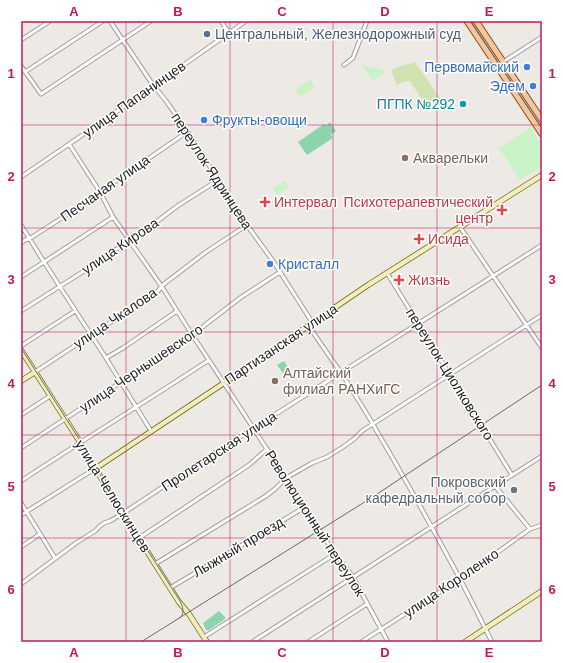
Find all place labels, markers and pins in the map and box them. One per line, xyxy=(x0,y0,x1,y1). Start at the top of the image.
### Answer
place label: Центральный, Железнодорожный суд xyxy=(215,26,461,42)
marker: Центральный, Железнодорожный суд xyxy=(202,29,212,39)
place label: Первомайский xyxy=(424,59,519,75)
marker: Первомайский xyxy=(522,62,532,72)
place label: Эдем xyxy=(490,78,525,94)
marker: Эдем xyxy=(528,81,538,91)
place label: ПГПК №292 xyxy=(377,96,455,112)
marker: ПГПК №292 xyxy=(458,99,468,109)
place label: Фрукты-овощи xyxy=(212,112,307,128)
marker: Фрукты-овощи xyxy=(199,115,209,125)
place label: Акварельки xyxy=(413,150,488,166)
marker: Акварельки xyxy=(400,153,410,163)
place label: Интервал xyxy=(274,194,337,210)
place label: Психотерапевтический центр xyxy=(344,194,493,226)
marker: Интервал xyxy=(259,196,271,208)
marker: Психотерапевтический центр xyxy=(496,204,508,216)
place label: Исида xyxy=(428,231,469,247)
marker: Исида xyxy=(413,233,425,245)
place label: Кристалл xyxy=(278,256,339,272)
marker: Кристалл xyxy=(265,259,275,269)
place label: Жизнь xyxy=(408,272,450,288)
marker: Жизнь xyxy=(393,274,405,286)
place label: Алтайский филиал РАНХиГС xyxy=(283,365,400,397)
marker: Алтайский филиал РАНХиГС xyxy=(270,376,280,386)
place label: Покровский кафедральный собор xyxy=(366,474,506,506)
marker: Покровский кафедральный собор xyxy=(509,485,519,495)

